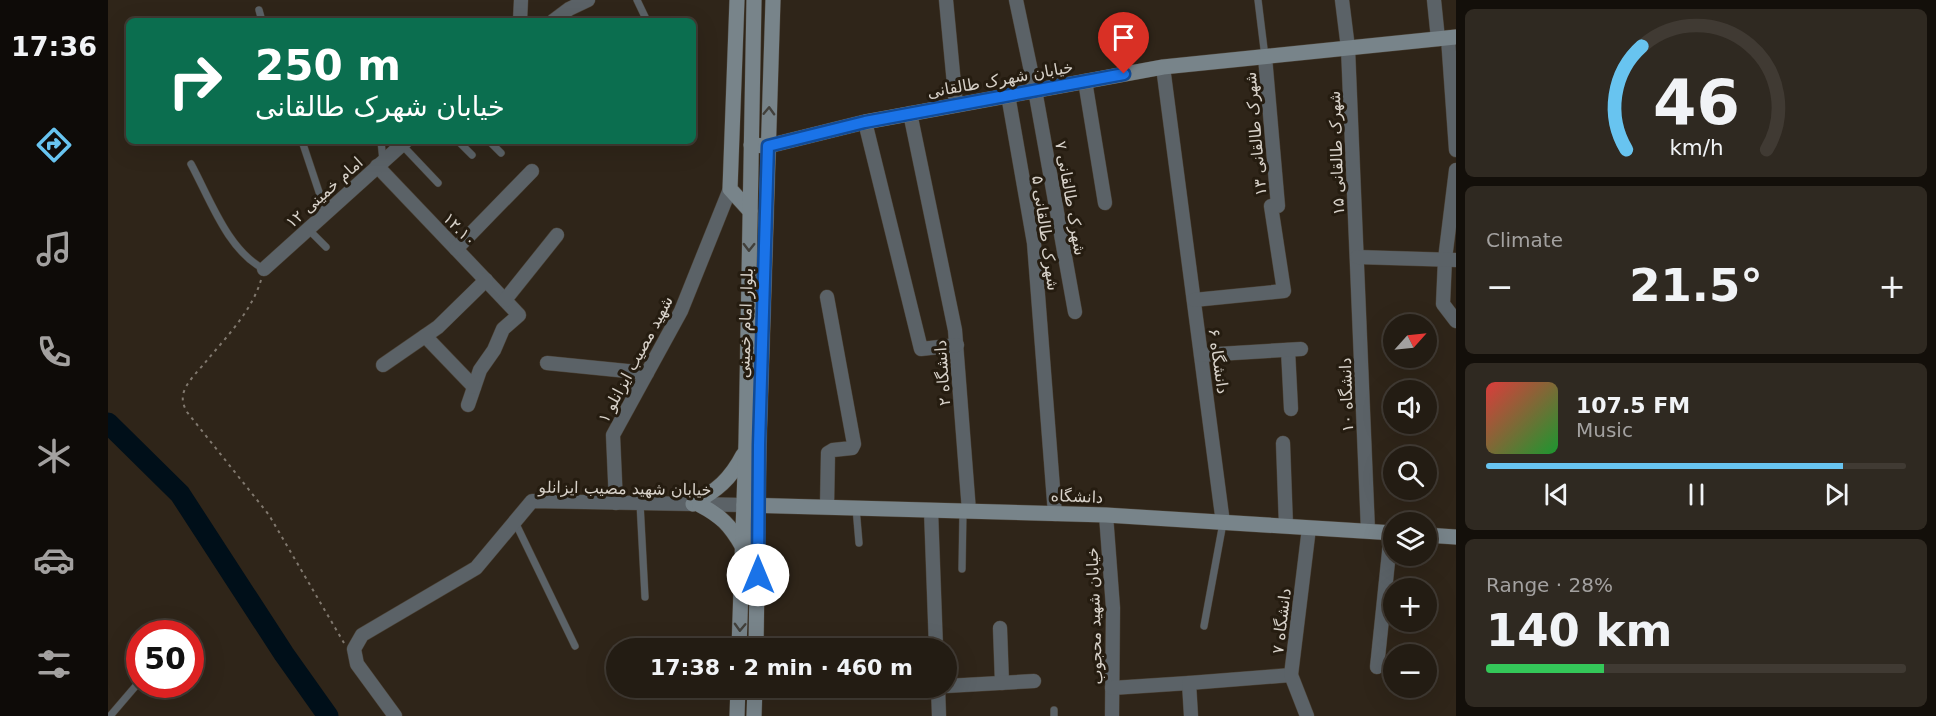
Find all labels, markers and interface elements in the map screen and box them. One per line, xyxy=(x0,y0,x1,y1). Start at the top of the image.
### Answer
pin xyxy=(1098,12,1149,74)
icon: arrive xyxy=(1107,21,1140,54)
text: 17:36 xyxy=(11,31,97,62)
text: 250 m xyxy=(255,41,401,90)
icon: right xyxy=(156,42,234,120)
street label: خیابان شهرک طالقانی xyxy=(926,57,1075,103)
text: 46 xyxy=(1653,66,1739,139)
street label: شهرک طالقانی ۱۳ xyxy=(1241,71,1271,197)
street label: شهرک طالقانی ۱۵ xyxy=(1325,90,1349,216)
text: خیابان شهرک طالقانی xyxy=(255,91,505,122)
one-way arrow xyxy=(763,106,775,115)
icon: directions xyxy=(33,124,75,166)
text: km/h xyxy=(1669,135,1723,160)
street label: شهرک طالقانی ۷ xyxy=(1050,139,1090,257)
street label: امام خمینی ۱۲ xyxy=(282,153,367,232)
street label: شهرک طالقانی ۵ xyxy=(1027,174,1063,292)
street label: ۱۲.۱۰ xyxy=(439,209,480,250)
icon: music xyxy=(33,228,75,270)
text: Climate xyxy=(1486,228,1563,252)
one-way arrow xyxy=(743,243,755,252)
text: 21.5° xyxy=(1629,259,1763,312)
text: − xyxy=(1486,267,1514,306)
text: + xyxy=(1878,267,1906,306)
street label: بلوار امام خمینی xyxy=(734,268,758,378)
street label: شهید مصیب ایزانلو ۱ xyxy=(594,293,678,426)
north arrow xyxy=(1383,314,1437,368)
map controls xyxy=(1383,314,1437,698)
street label: دانشگاه ۶ xyxy=(1204,327,1233,395)
icon: phone xyxy=(33,331,75,373)
street label: دانشگاه ۲ xyxy=(931,339,954,407)
street label: دانشگاه ۱۰ xyxy=(1336,357,1357,433)
button: sound xyxy=(1383,380,1437,434)
text: 107.5 FM xyxy=(1576,393,1690,418)
text: Music xyxy=(1576,418,1633,442)
icon: climate xyxy=(33,435,75,477)
button: search xyxy=(1383,446,1437,500)
street label: خیابان شهید مصیب ایزانلو xyxy=(537,477,712,501)
icon: previous xyxy=(1540,478,1573,511)
icon: pause xyxy=(1680,478,1713,511)
icon: next xyxy=(1820,478,1853,511)
street label: دانشگاه xyxy=(1050,486,1103,507)
button: layers xyxy=(1383,512,1437,566)
icon: car xyxy=(33,539,75,581)
position arrow xyxy=(726,543,790,607)
street label: خیابان شهید محجوب xyxy=(1083,547,1107,685)
text: Range · 28% xyxy=(1486,573,1613,597)
button: + xyxy=(1383,578,1437,632)
street label: دانشگاه ۷ xyxy=(1268,587,1295,655)
text: 140 km xyxy=(1486,604,1672,657)
speed limit sign: 50 xyxy=(126,620,204,698)
one-way arrow xyxy=(733,622,746,631)
icon: filters xyxy=(33,643,75,685)
button: − xyxy=(1383,644,1437,698)
text: 17:38 · 2 min · 460 m xyxy=(650,655,913,680)

